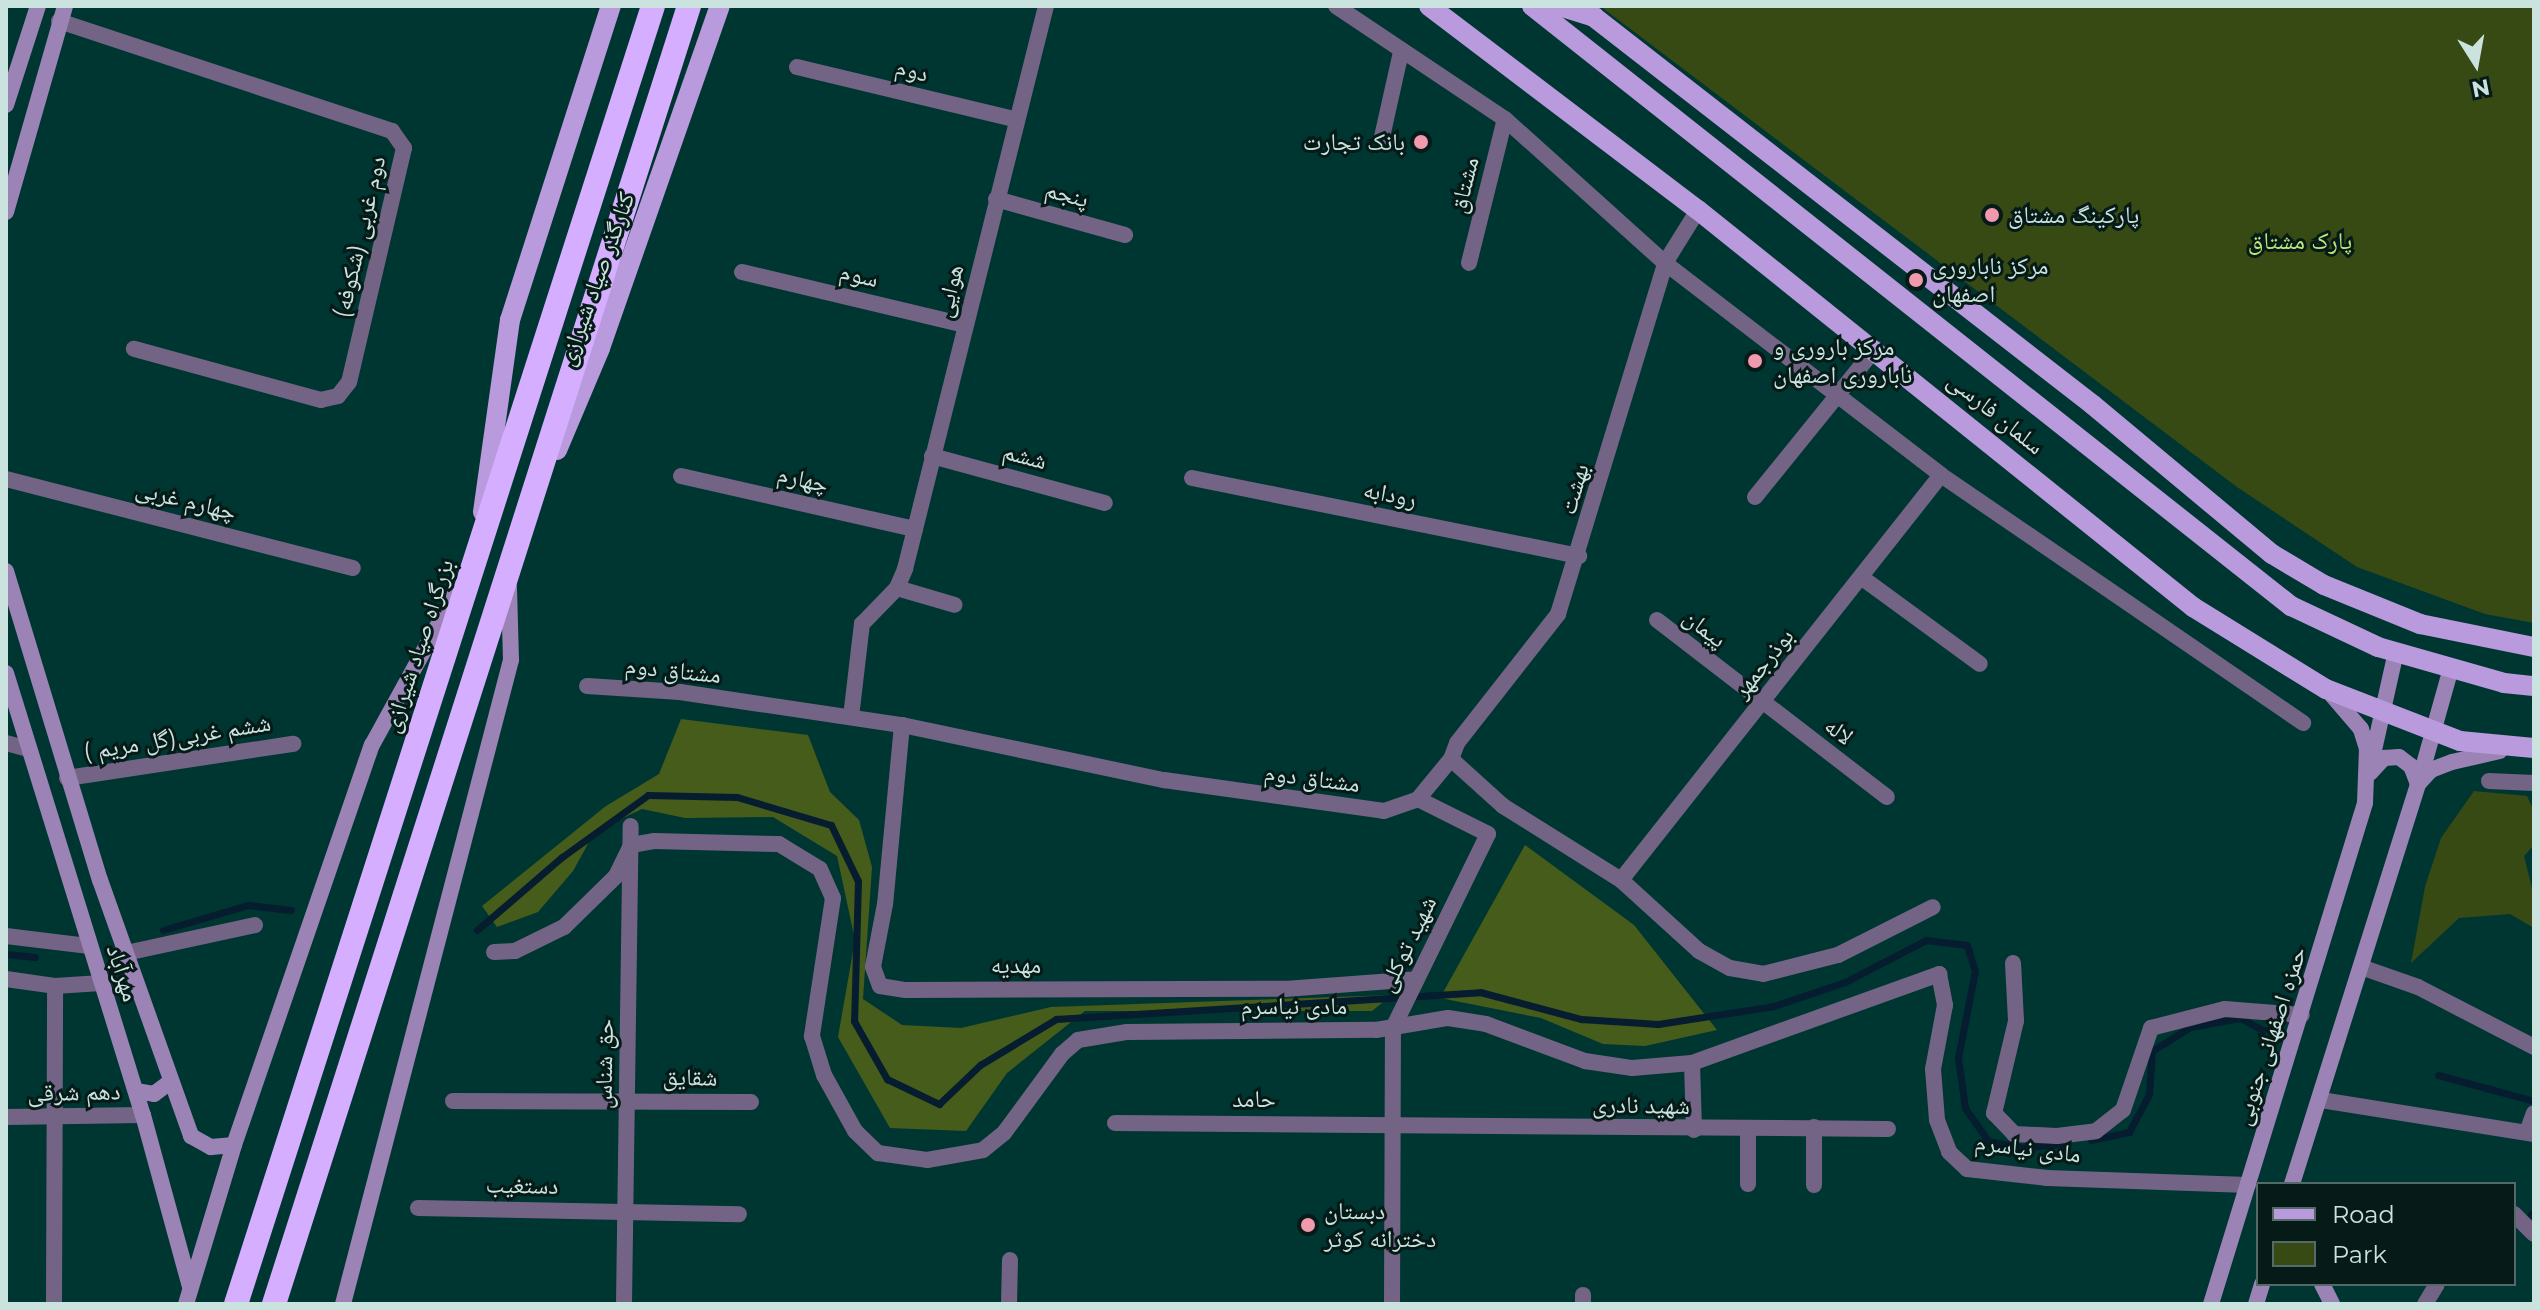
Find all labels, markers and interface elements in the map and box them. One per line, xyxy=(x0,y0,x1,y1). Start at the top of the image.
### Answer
north arrow xyxy=(2436,24,2516,104)
street label: دوم xyxy=(893,52,931,88)
text: N xyxy=(2469,73,2492,103)
place label: بانک تجارت xyxy=(1303,128,1405,156)
marker: بانک تجارت xyxy=(1412,133,1430,151)
street label: دوم غربی (شکوفه) xyxy=(326,153,392,321)
street label: مشتاق xyxy=(1443,154,1485,216)
street label: پنجم xyxy=(1042,174,1092,214)
street label: کنارگذر صیاد شیرازی xyxy=(551,188,641,370)
place label: پارکینگ مشتاق xyxy=(2008,201,2139,229)
marker: پارکینگ مشتاق xyxy=(1983,206,2001,224)
park label: پارک مشتاق xyxy=(2248,227,2352,255)
place label: مرکز ناباروری اصفهان xyxy=(1932,252,2049,308)
street label: سوم xyxy=(837,257,881,293)
street label: هوایی xyxy=(929,261,969,321)
marker: مرکز ناباروری اصفهان xyxy=(1907,271,1925,289)
place label: مرکز باروری و ناباروری اصفهان xyxy=(1773,333,1912,389)
marker: مرکز باروری و ناباروری اصفهان xyxy=(1744,350,1766,372)
street label: سلمان فارسی xyxy=(1942,365,2050,461)
street label: ششم xyxy=(1000,436,1050,476)
street label: چهارم xyxy=(775,459,831,499)
street label: بهشت xyxy=(1553,460,1595,518)
street label: چهارم غربی xyxy=(133,474,239,526)
street label: رودابه xyxy=(1361,475,1419,513)
street label: بزرگراه صیاد شیرازی xyxy=(376,556,460,736)
street label: پیمان xyxy=(1678,602,1732,654)
street label: بوذرجمهر xyxy=(1726,622,1800,704)
street label: مشتاق دوم xyxy=(624,651,722,689)
street label: ششم غربی(گل مریم ) xyxy=(81,708,273,766)
street label: لاله xyxy=(1819,711,1859,751)
street label: مشتاق دوم xyxy=(1262,758,1362,798)
street label: شهید توکلی xyxy=(1371,891,1443,997)
street label: مهرآباد xyxy=(100,941,146,1005)
street label: حمزه اصفهانی جنوبی xyxy=(2228,943,2312,1129)
street label: مهدیه xyxy=(991,951,1041,979)
street label: مادی نیاسرم xyxy=(1241,992,1347,1020)
street label: حق شناس xyxy=(589,1019,619,1109)
street label: شقایق xyxy=(662,1062,718,1092)
street label: دهم شرقی xyxy=(27,1077,121,1107)
street label: حامد xyxy=(1232,1085,1276,1113)
street label: شهید نادری xyxy=(1592,1090,1690,1120)
street label: مادی نیاسرم xyxy=(1973,1127,2083,1169)
street label: دستغیب xyxy=(485,1170,559,1200)
legend xyxy=(2256,1182,2516,1286)
place label: دبستان دخترانه کوثر xyxy=(1324,1197,1436,1253)
text: Road xyxy=(2332,1200,2395,1229)
marker: دبستان دخترانه کوثر xyxy=(1299,1216,1317,1234)
text: Park xyxy=(2332,1240,2387,1269)

